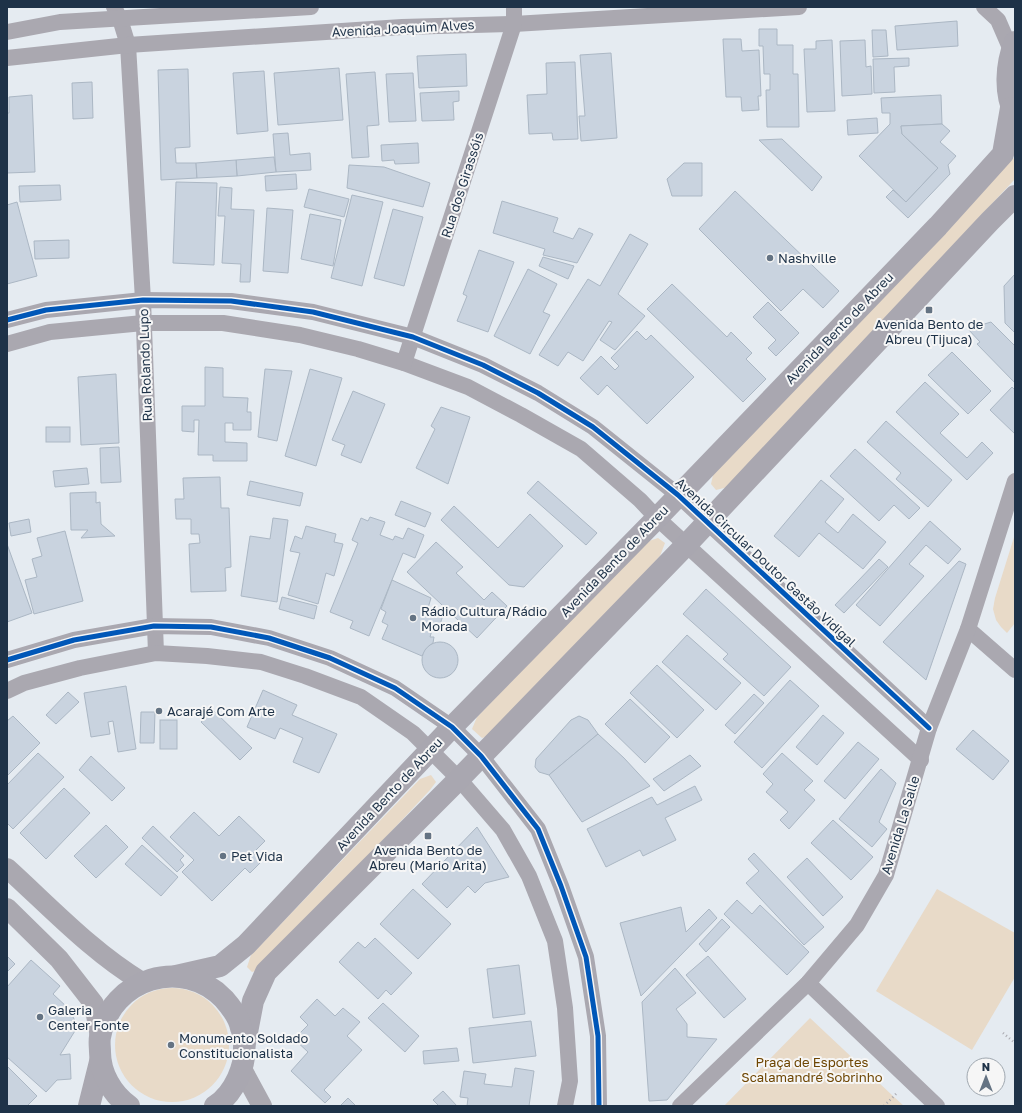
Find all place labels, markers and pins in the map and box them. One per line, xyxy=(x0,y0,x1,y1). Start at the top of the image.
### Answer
place label: Nashville xyxy=(778,250,836,266)
marker: Nashville xyxy=(765,253,775,263)
marker: Avenida Bento de Abreu (Tijuca) xyxy=(924,305,934,315)
place label: Avenida Bento de Abreu (Tijuca) xyxy=(875,316,983,347)
place label: Rádio Cultura/Rádio Morada xyxy=(421,603,547,634)
marker: Rádio Cultura/Rádio Morada xyxy=(408,613,418,623)
place label: Acarajé Com Arte xyxy=(167,703,275,719)
marker: Acarajé Com Arte xyxy=(154,706,164,716)
marker: Avenida Bento de Abreu (Mario Arita) xyxy=(423,831,433,841)
place label: Avenida Bento de Abreu (Mario Arita) xyxy=(369,842,487,873)
place label: Pet Vida xyxy=(231,848,283,864)
marker: Pet Vida xyxy=(218,851,228,861)
place label: Galeria Center Fonte xyxy=(48,1002,129,1033)
marker: Galeria Center Fonte xyxy=(35,1012,45,1022)
place label: Monumento Soldado Constitucionalista xyxy=(179,1030,308,1061)
marker: Monumento Soldado Constitucionalista xyxy=(166,1040,176,1050)

